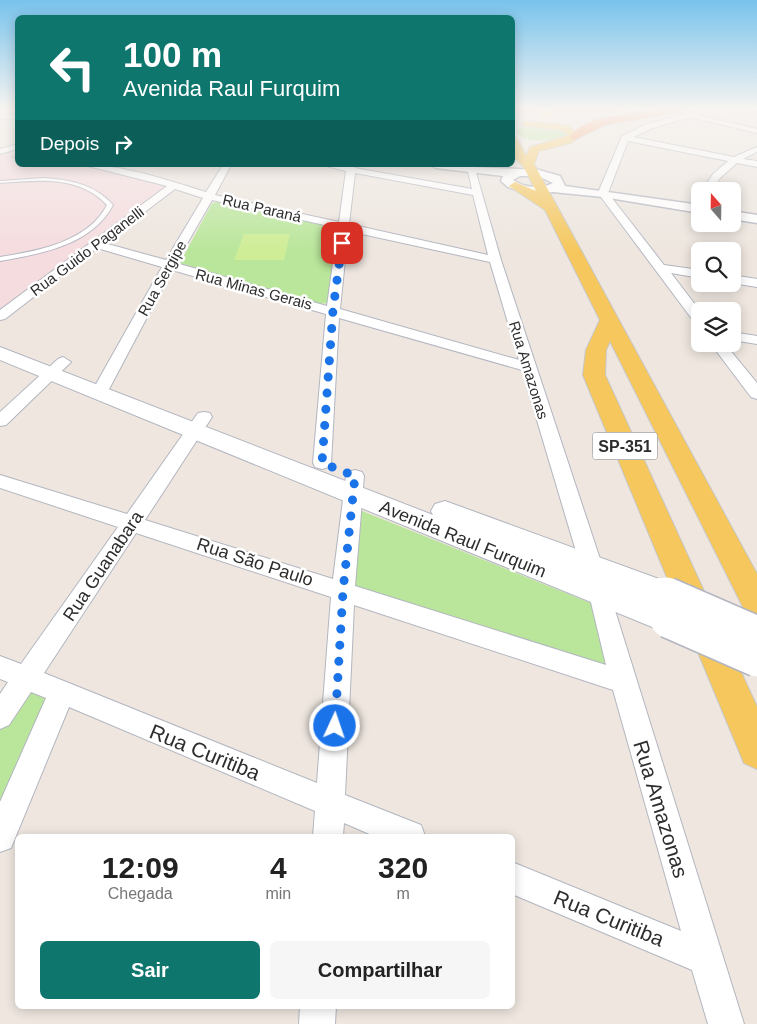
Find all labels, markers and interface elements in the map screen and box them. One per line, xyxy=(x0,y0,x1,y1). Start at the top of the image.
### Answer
icon: left xyxy=(40,35,105,100)
text: 100 m xyxy=(123,35,222,74)
text: Avenida Raul Furquim xyxy=(123,76,340,101)
icon: right xyxy=(109,130,137,158)
text: Depois xyxy=(40,133,99,154)
north arrow xyxy=(691,182,741,232)
map controls xyxy=(691,182,741,352)
street label: Rua Paraná xyxy=(221,191,304,225)
street label: Rua Guido Paganelli xyxy=(27,203,147,299)
pin xyxy=(321,222,363,264)
icon: arrive xyxy=(328,229,356,257)
street label: Rua Sergipe xyxy=(134,237,190,319)
button: search xyxy=(691,242,741,292)
street label: Rua Minas Gerais xyxy=(194,265,314,313)
button: layers xyxy=(691,302,741,352)
street label: Rua Amazonas xyxy=(506,319,552,421)
road number: SP-351 xyxy=(592,432,658,460)
street label: Avenida Raul Furquim xyxy=(377,496,549,582)
street label: Rua Guanabara xyxy=(59,506,148,625)
street label: Rua São Paulo xyxy=(194,534,316,590)
position arrow xyxy=(308,699,360,751)
street label: Rua Curitiba xyxy=(147,719,264,785)
street label: Rua Amazonas xyxy=(629,738,693,880)
text: 12:09 xyxy=(102,851,179,884)
text: 4 xyxy=(270,851,287,884)
text: 320 xyxy=(378,851,428,884)
text: Chegada xyxy=(108,885,173,902)
text: min xyxy=(265,885,291,902)
text: m xyxy=(396,885,410,902)
street label: Rua Curitiba xyxy=(551,885,668,951)
button: Sair xyxy=(40,941,260,999)
button: Compartilhar xyxy=(270,941,490,999)

